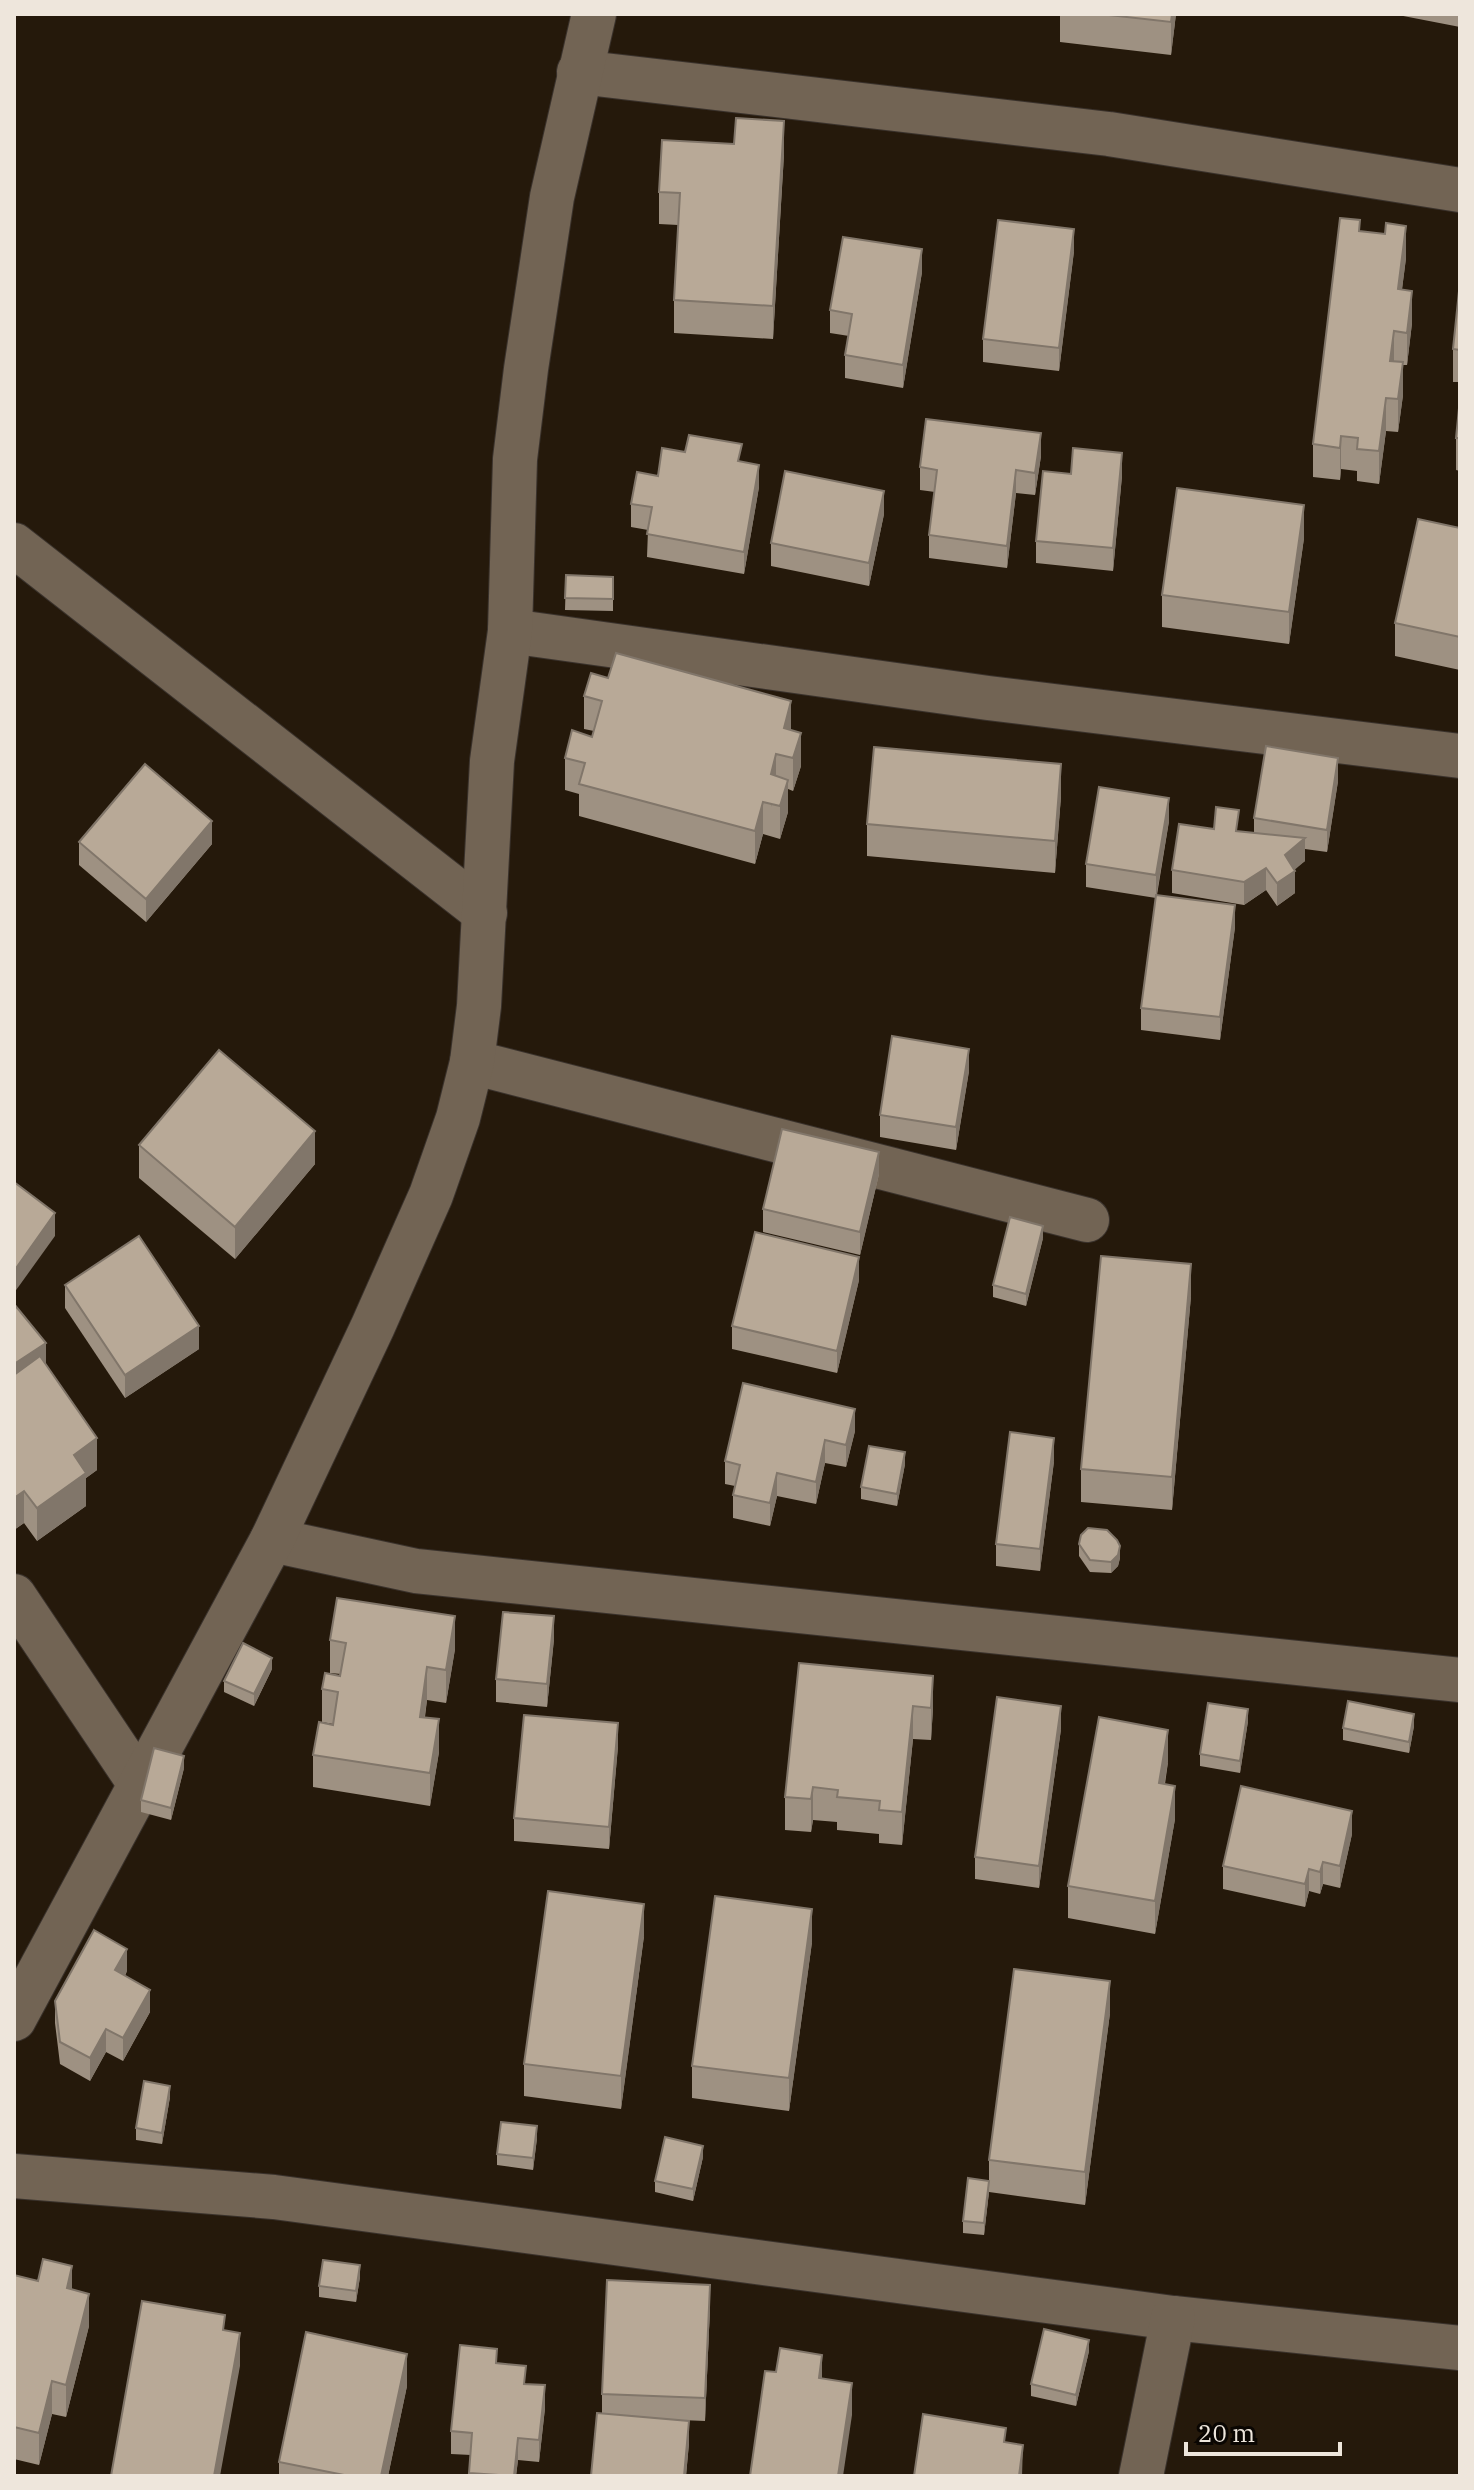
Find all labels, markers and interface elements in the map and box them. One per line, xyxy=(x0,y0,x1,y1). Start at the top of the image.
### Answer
scale bar xyxy=(1186,2406,1340,2456)
text: 20 m xyxy=(1198,2417,1255,2449)

